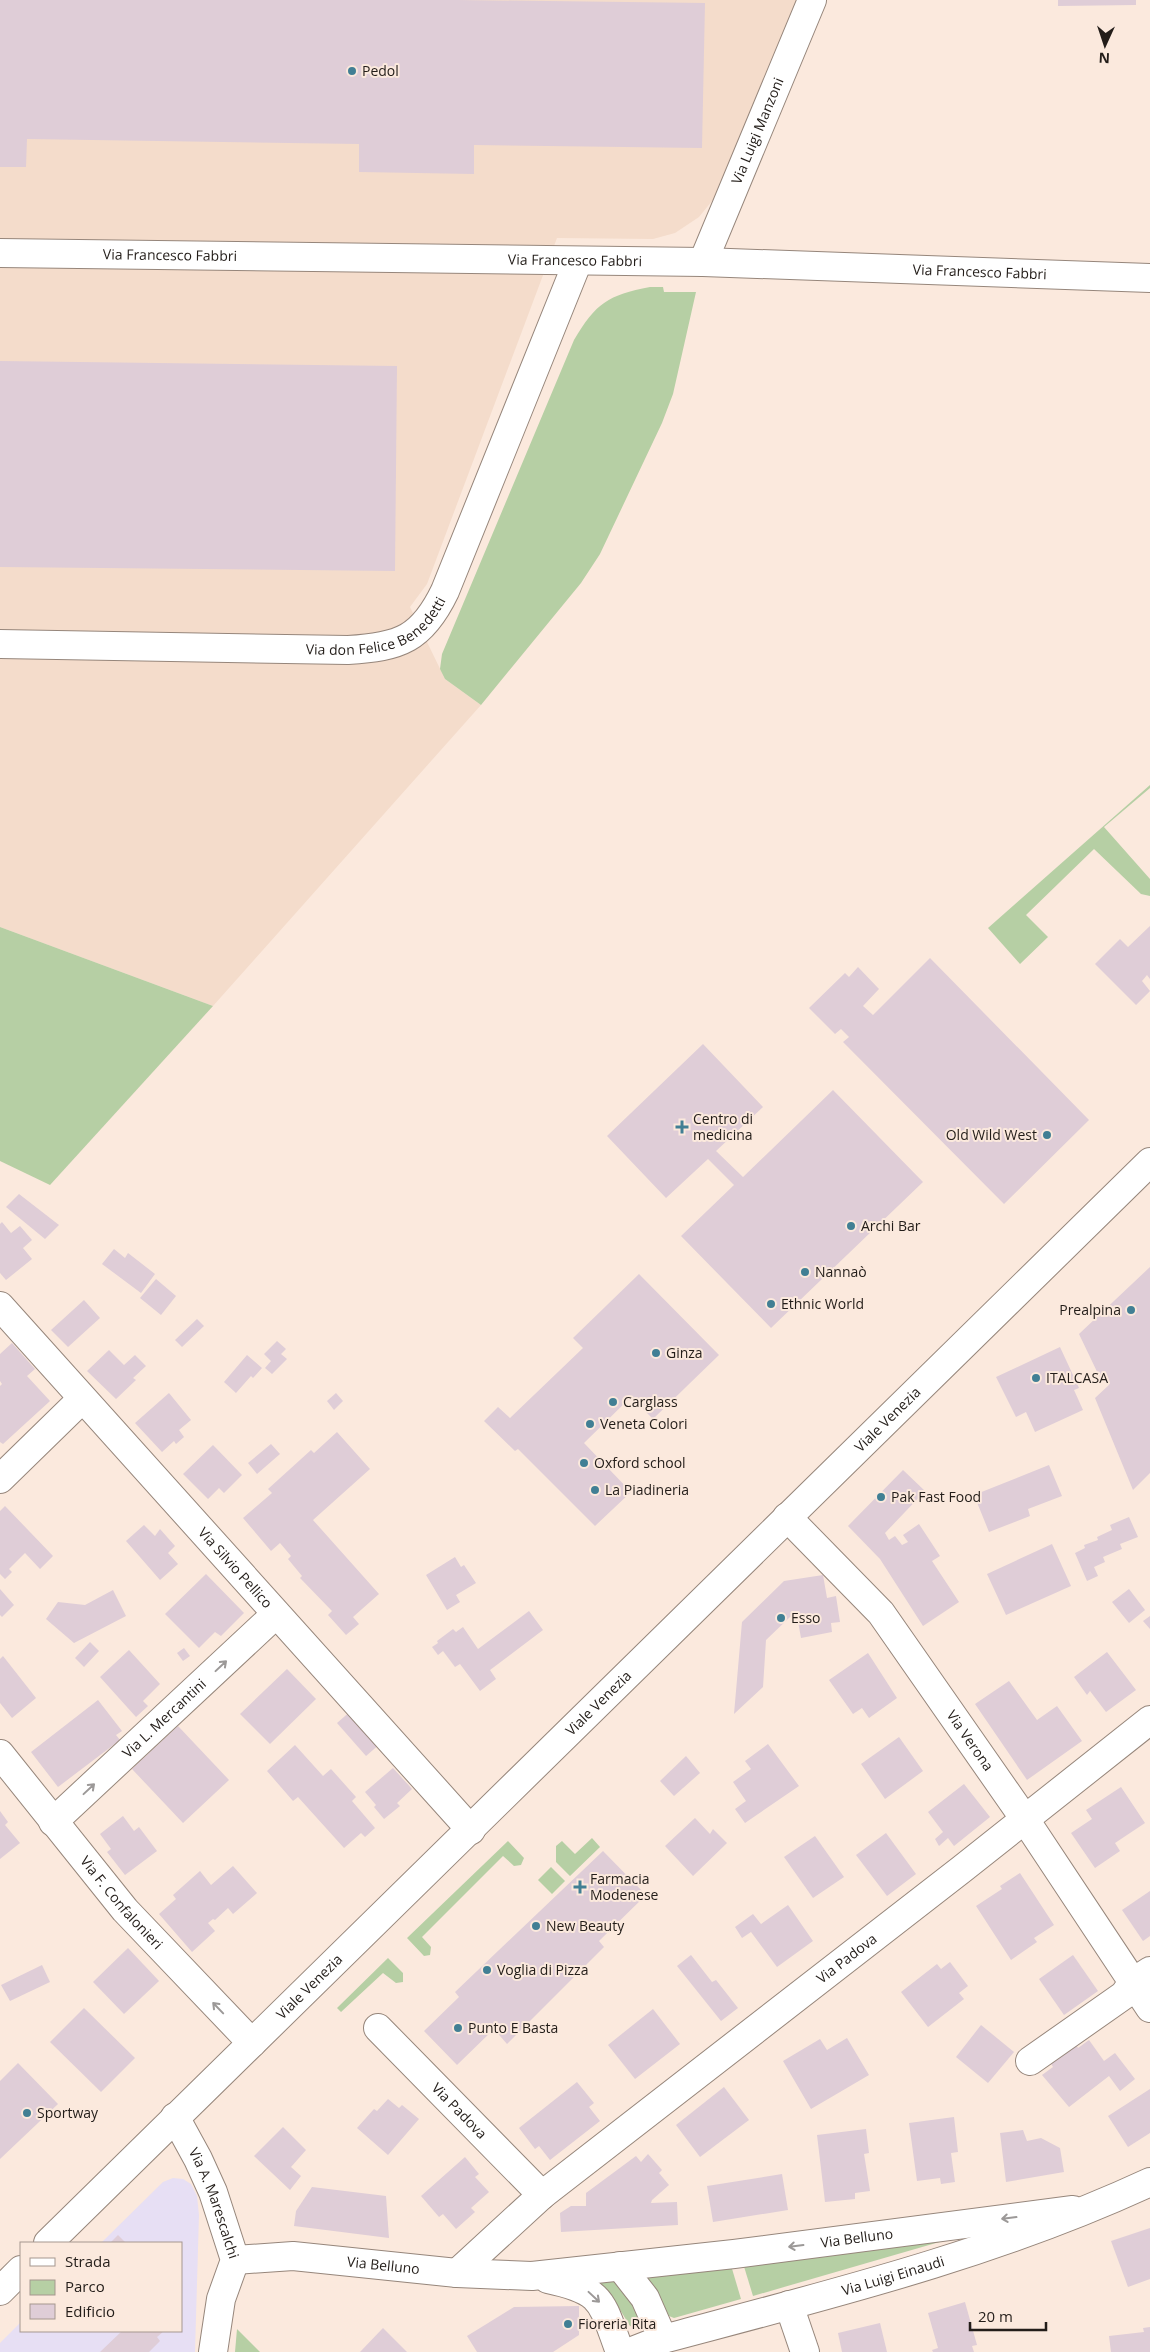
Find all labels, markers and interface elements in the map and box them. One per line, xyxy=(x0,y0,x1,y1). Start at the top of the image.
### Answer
north arrow xyxy=(1080,20,1130,70)
text: N xyxy=(1098,49,1110,68)
place label: Pedol xyxy=(362,61,399,80)
marker: Pedol xyxy=(346,65,358,77)
street label: Via Luigi Manzoni xyxy=(726,75,788,187)
street label: Via Francesco Fabbri xyxy=(103,244,237,265)
street label: Via Francesco Fabbri xyxy=(508,250,642,270)
street label: Via Francesco Fabbri xyxy=(912,260,1047,283)
street label: Via don Felice Benedetti xyxy=(306,593,450,659)
place label: Centro di medicina xyxy=(693,1109,753,1144)
marker: Centro di medicina xyxy=(675,1120,689,1134)
place label: Old Wild West xyxy=(946,1125,1037,1144)
marker: Old Wild West xyxy=(1041,1129,1053,1141)
place label: Archi Bar xyxy=(861,1216,921,1235)
marker: Archi Bar xyxy=(845,1220,857,1232)
place label: Nannaò xyxy=(815,1262,867,1281)
marker: Nannaò xyxy=(799,1266,811,1278)
place label: Ethnic World xyxy=(781,1294,864,1313)
marker: Ethnic World xyxy=(765,1298,777,1310)
place label: Prealpina xyxy=(1059,1300,1121,1319)
marker: Prealpina xyxy=(1125,1304,1137,1316)
place label: Ginza xyxy=(666,1343,703,1362)
marker: Ginza xyxy=(650,1347,662,1359)
place label: ITALCASA xyxy=(1046,1368,1108,1387)
marker: ITALCASA xyxy=(1030,1372,1042,1384)
street label: Viale Venezia xyxy=(850,1382,924,1456)
place label: Carglass xyxy=(623,1392,678,1411)
marker: Carglass xyxy=(607,1396,619,1408)
place label: Veneta Colori xyxy=(600,1414,688,1433)
marker: Veneta Colori xyxy=(584,1418,596,1430)
place label: Oxford school xyxy=(594,1453,686,1472)
marker: Oxford school xyxy=(578,1457,590,1469)
place label: La Piadineria xyxy=(605,1480,689,1499)
marker: La Piadineria xyxy=(589,1484,601,1496)
place label: Pak Fast Food xyxy=(891,1487,981,1506)
marker: Pak Fast Food xyxy=(875,1491,887,1503)
street label: Via Silvio Pellico xyxy=(194,1523,277,1612)
place label: Esso xyxy=(791,1608,821,1627)
marker: Esso xyxy=(775,1612,787,1624)
one-way arrow xyxy=(214,1660,227,1672)
street label: Viale Venezia xyxy=(561,1666,635,1739)
street label: Via L. Mercantini xyxy=(118,1674,210,1762)
street label: Via Verona xyxy=(943,1706,998,1775)
one-way arrow xyxy=(83,1783,95,1795)
street label: Via F. Confalonieri xyxy=(76,1852,167,1953)
place label: Farmacia Modenese xyxy=(590,1869,659,1904)
marker: Farmacia Modenese xyxy=(574,1881,586,1893)
place label: New Beauty xyxy=(546,1916,625,1935)
marker: New Beauty xyxy=(530,1920,542,1932)
street label: Via Padova xyxy=(812,1929,880,1988)
street label: Viale Venezia xyxy=(272,1950,346,2023)
place label: Voglia di Pizza xyxy=(497,1960,588,1979)
marker: Voglia di Pizza xyxy=(481,1964,493,1976)
one-way arrow xyxy=(212,2002,224,2014)
place label: Punto E Basta xyxy=(468,2018,558,2037)
marker: Punto E Basta xyxy=(452,2022,464,2034)
street label: Via Padova xyxy=(428,2078,491,2143)
place label: Sportway xyxy=(37,2103,99,2122)
marker: Sportway xyxy=(21,2107,33,2119)
street label: Via A. Marescalchi xyxy=(185,2144,244,2261)
one-way arrow xyxy=(1002,2213,1018,2223)
street label: Via Belluno xyxy=(819,2223,894,2252)
one-way arrow xyxy=(788,2241,804,2251)
legend xyxy=(20,2242,182,2332)
text: Strada xyxy=(65,2251,111,2271)
street label: Via Luigi Einaudi xyxy=(839,2251,946,2299)
street label: Via Belluno xyxy=(346,2252,421,2278)
text: Parco xyxy=(65,2276,105,2296)
one-way arrow xyxy=(587,2291,600,2303)
scale bar xyxy=(970,2300,1046,2332)
text: Edificio xyxy=(65,2301,115,2321)
text: 20 m xyxy=(978,2306,1013,2326)
place label: Fioreria Rita xyxy=(578,2314,656,2333)
marker: Fioreria Rita xyxy=(562,2318,574,2330)

